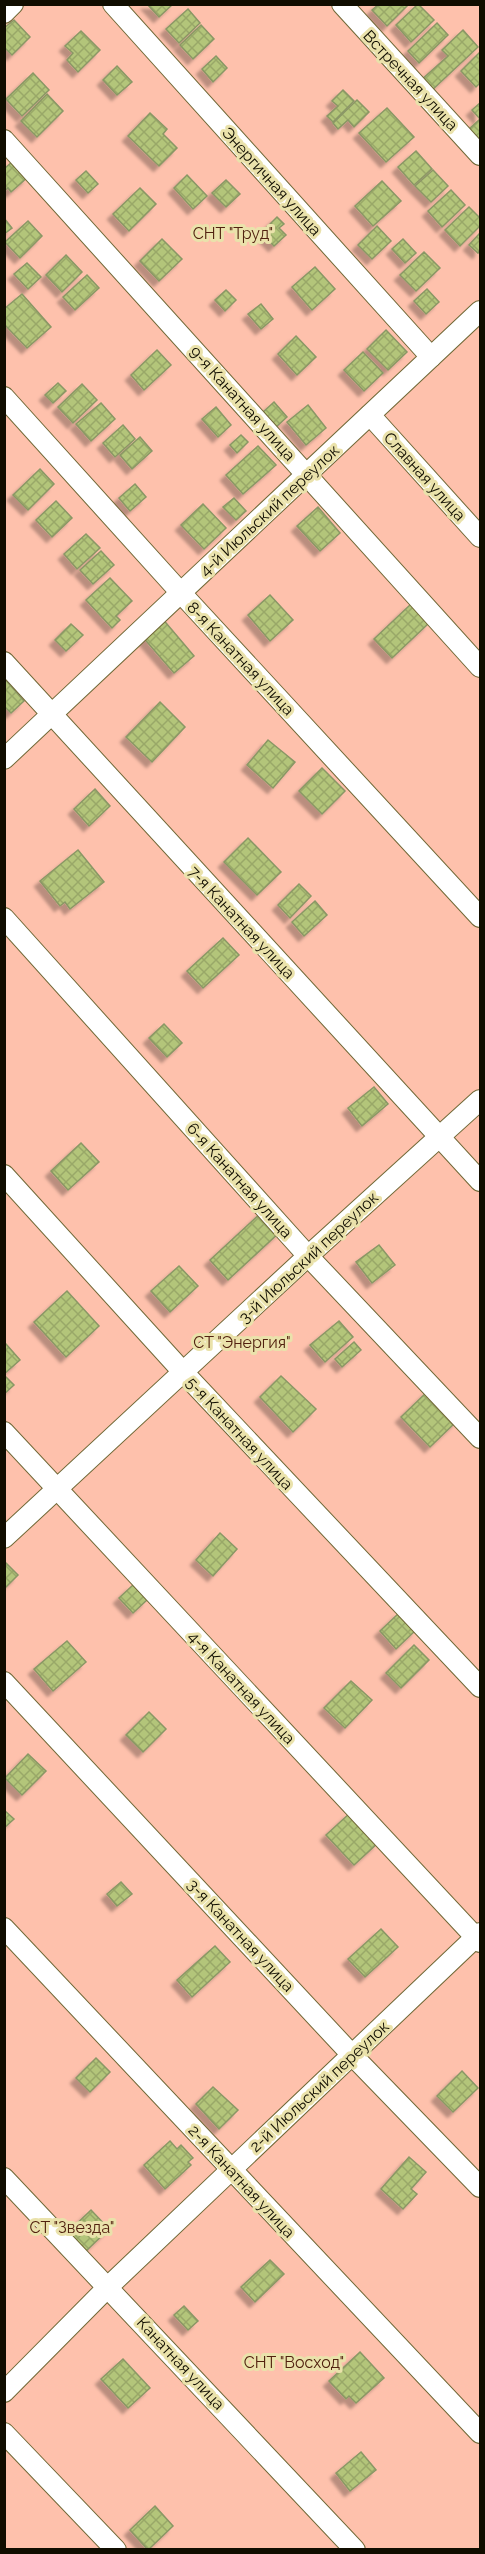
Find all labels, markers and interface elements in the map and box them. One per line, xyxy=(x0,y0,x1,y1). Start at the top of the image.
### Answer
street label: Встречная улица xyxy=(359,26,462,134)
street label: Энергичная улица xyxy=(218,123,325,240)
park label: СНТ "Труд" xyxy=(193,224,273,243)
street label: 9-я Канатная улица xyxy=(186,342,299,465)
street label: Славная улица xyxy=(380,428,469,525)
street label: 4-й Июльский переулок xyxy=(196,441,343,580)
street label: 8-я Канатная улица xyxy=(183,598,298,719)
street label: 7-я Канатная улица xyxy=(185,862,299,983)
street label: 6-я Канатная улица xyxy=(183,1119,296,1242)
street label: 3-й Июльский переулок xyxy=(235,1188,382,1327)
park label: СТ "Энергия" xyxy=(193,1333,291,1352)
street label: 5-я Канатная улица xyxy=(182,1373,297,1494)
street label: 4-я Канатная улица xyxy=(184,1627,299,1748)
street label: 3-я Канатная улица xyxy=(183,1875,298,1996)
street label: 2-й Июльский переулок xyxy=(246,2017,393,2156)
street label: 2-я Канатная улица xyxy=(185,2121,299,2242)
park label: СТ "Звезда" xyxy=(29,2218,115,2237)
street label: Канатная улица xyxy=(133,2313,228,2414)
park label: СНТ "Восход" xyxy=(244,2353,344,2372)

